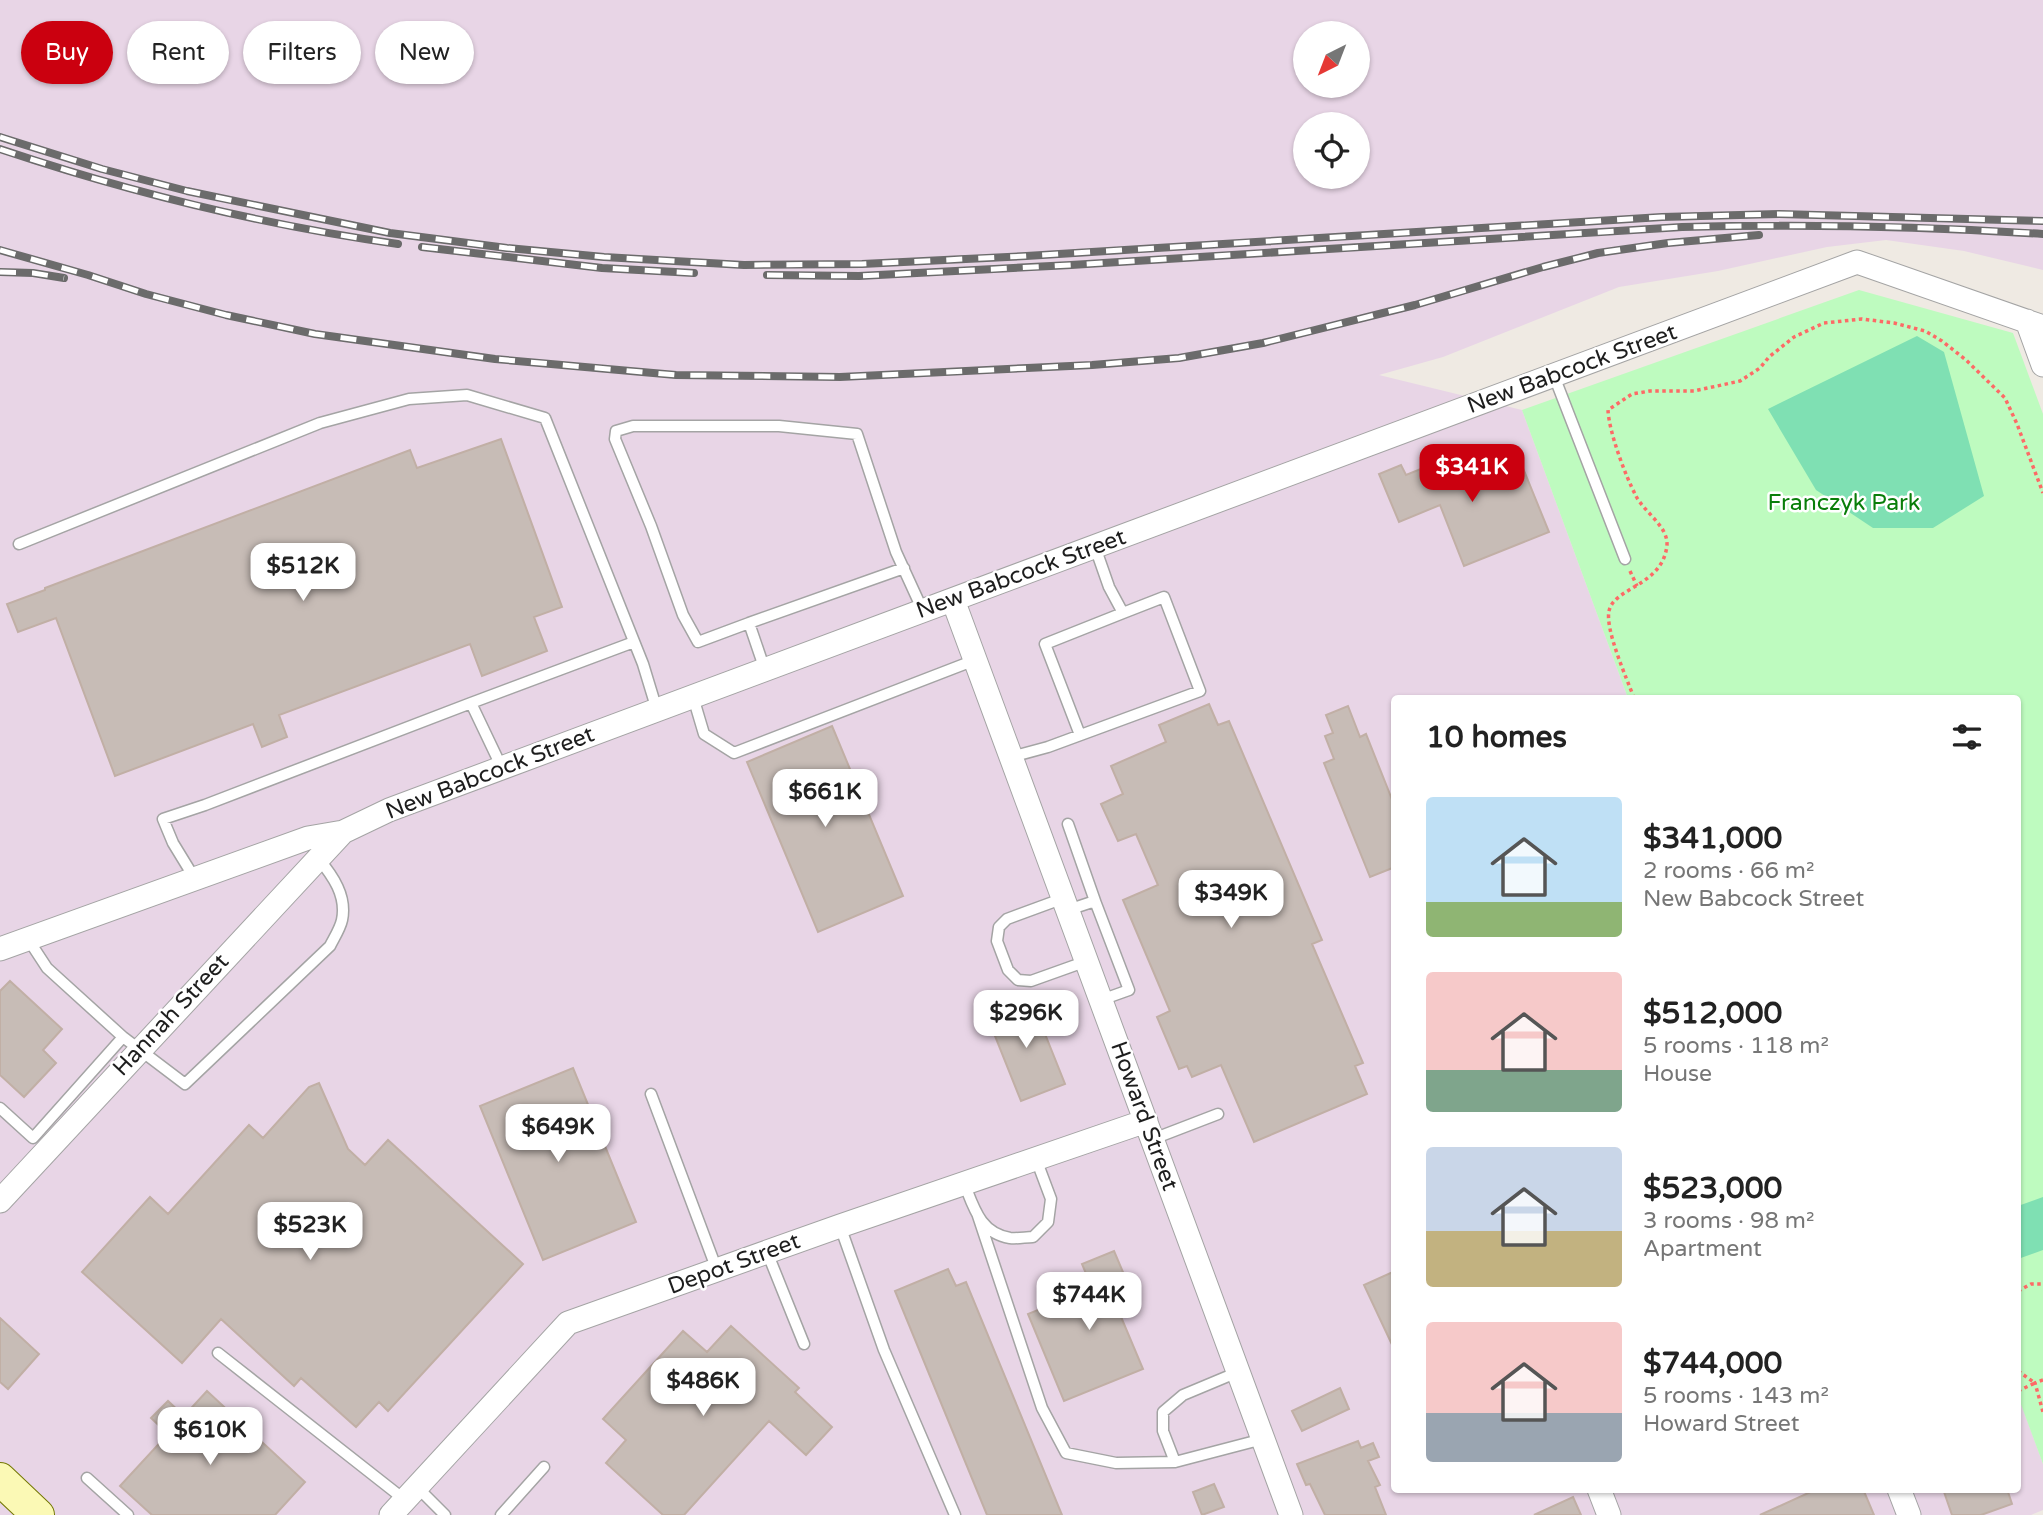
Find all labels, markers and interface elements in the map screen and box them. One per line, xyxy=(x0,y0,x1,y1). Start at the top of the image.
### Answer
chip: Buy xyxy=(21,21,113,84)
chip: Rent xyxy=(127,21,229,84)
chip: Filters xyxy=(243,21,361,84)
chip: New xyxy=(375,21,474,84)
north arrow xyxy=(1293,21,1370,98)
map controls xyxy=(1293,21,1370,189)
button: locate xyxy=(1293,112,1370,189)
street label: New Babcock Street xyxy=(1463,318,1681,420)
pin: $341K xyxy=(1423,444,1521,504)
text: $341K xyxy=(1436,453,1508,481)
park label: Franczyk Park xyxy=(1768,489,1920,517)
street label: New Babcock Street xyxy=(912,523,1130,625)
pin: $512K xyxy=(254,544,352,603)
text: $512K xyxy=(267,552,339,580)
icon: filters xyxy=(1948,718,1986,756)
text: 10 homes xyxy=(1426,719,1567,756)
street label: New Babcock Street xyxy=(382,720,599,826)
pin: $661K xyxy=(776,770,874,829)
text: $661K xyxy=(789,778,861,806)
text: $341,000 xyxy=(1643,820,1782,857)
icon: home xyxy=(1482,825,1566,909)
text: 2 rooms · 66 m² xyxy=(1643,857,1814,885)
pin: $349K xyxy=(1182,870,1280,930)
text: $349K xyxy=(1195,879,1267,907)
text: New Babcock Street xyxy=(1643,885,1864,913)
street label: Hannah Street xyxy=(107,948,235,1082)
pin: $296K xyxy=(977,990,1075,1050)
text: $512,000 xyxy=(1643,995,1782,1032)
text: $296K xyxy=(990,999,1062,1027)
icon: home xyxy=(1482,1000,1566,1084)
text: 5 rooms · 118 m² xyxy=(1643,1032,1829,1060)
street label: Howard Street xyxy=(1104,1038,1184,1195)
text: House xyxy=(1643,1060,1712,1088)
pin: $649K xyxy=(509,1104,607,1164)
text: $649K xyxy=(522,1113,594,1141)
text: $523,000 xyxy=(1643,1170,1782,1207)
icon: home xyxy=(1482,1175,1566,1259)
pin: $523K xyxy=(261,1202,359,1262)
text: 3 rooms · 98 m² xyxy=(1643,1207,1814,1235)
text: $523K xyxy=(274,1211,346,1239)
street label: Depot Street xyxy=(664,1227,804,1301)
text: Apartment xyxy=(1643,1235,1762,1263)
pin: $744K xyxy=(1040,1272,1138,1332)
text: $744K xyxy=(1053,1281,1125,1309)
text: $744,000 xyxy=(1643,1345,1782,1382)
icon: home xyxy=(1482,1350,1566,1434)
pin: $486K xyxy=(654,1358,752,1418)
text: $486K xyxy=(667,1367,739,1395)
text: 5 rooms · 143 m² xyxy=(1643,1382,1829,1410)
pin: $610K xyxy=(161,1408,259,1467)
text: Howard Street xyxy=(1643,1410,1800,1438)
text: $610K xyxy=(174,1416,246,1444)

